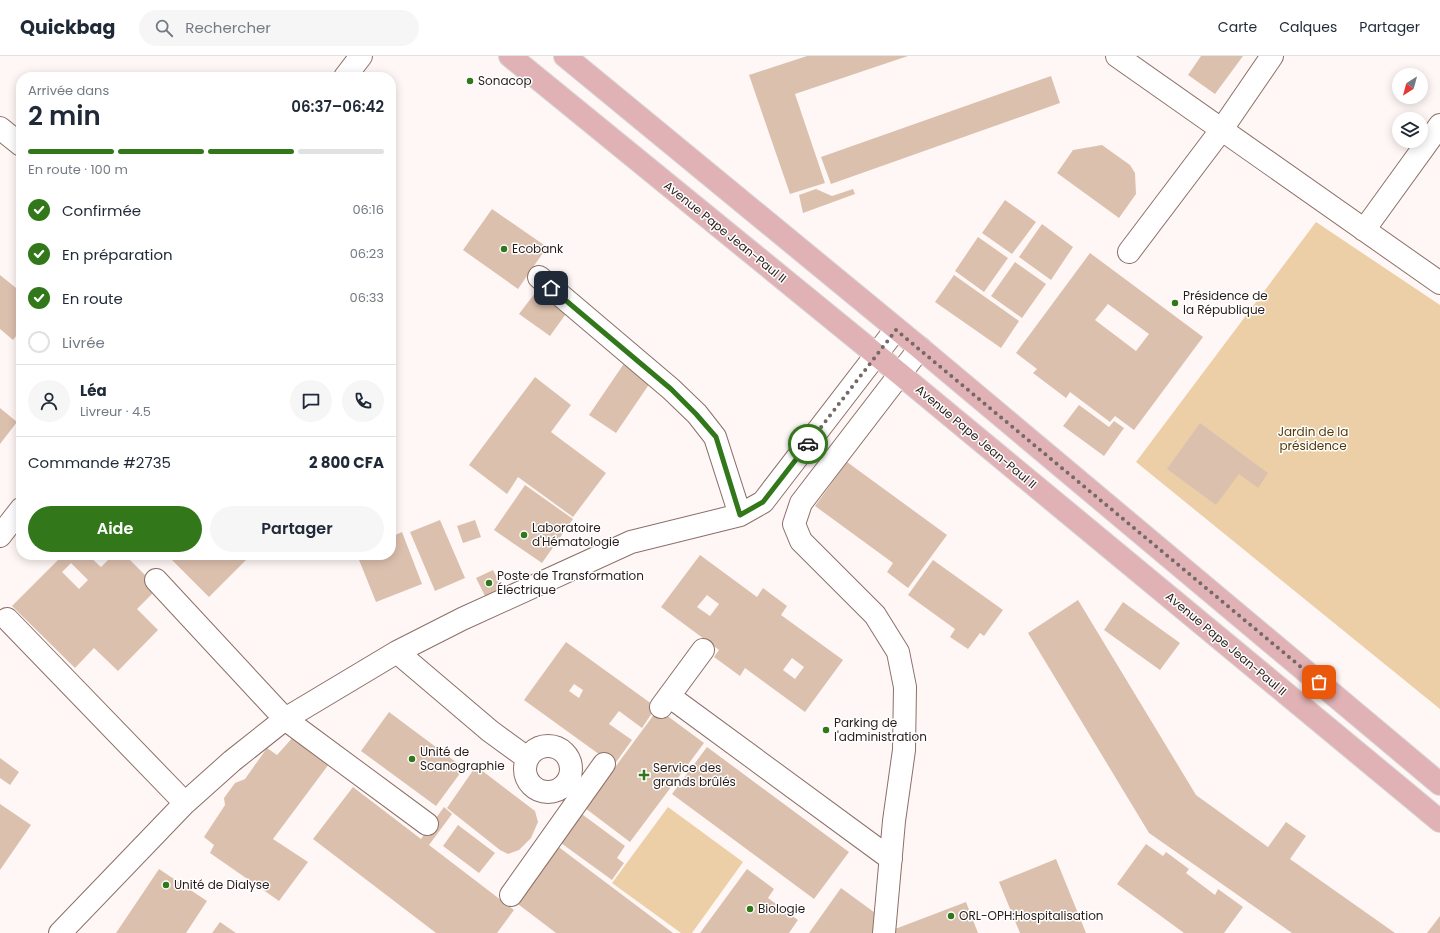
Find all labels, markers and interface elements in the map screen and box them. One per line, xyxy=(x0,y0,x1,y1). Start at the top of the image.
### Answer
search box xyxy=(139,10,419,46)
text: Quickbag xyxy=(20,14,115,41)
icon: search xyxy=(153,17,175,39)
text: Rechercher xyxy=(185,17,271,38)
text: Carte xyxy=(1218,17,1257,37)
text: Calques xyxy=(1279,17,1337,37)
text: Partager xyxy=(1359,17,1420,37)
north arrow xyxy=(1392,68,1428,104)
map controls xyxy=(1392,68,1428,148)
place label: Sonacop xyxy=(478,72,532,89)
marker: Sonacop xyxy=(465,76,475,86)
text: Arrivée dans xyxy=(28,81,109,100)
text: 06:37–06:42 xyxy=(291,96,384,117)
text: 2 min xyxy=(28,98,101,134)
button: layers xyxy=(1392,112,1428,148)
text: En route · 100 m xyxy=(28,160,128,179)
street label: Avenue Pape Jean-Paul II xyxy=(660,177,790,286)
icon: check xyxy=(28,199,50,221)
text: Confirmée xyxy=(62,200,141,221)
text: 06:16 xyxy=(352,200,384,219)
place label: Ecobank xyxy=(512,240,564,257)
icon: check xyxy=(28,243,50,265)
text: En préparation xyxy=(62,244,173,265)
text: 06:23 xyxy=(350,244,384,263)
marker: Ecobank xyxy=(499,244,509,254)
pin xyxy=(534,271,568,305)
icon: home xyxy=(540,277,562,299)
icon: check xyxy=(28,287,50,309)
place label: Présidence de la République xyxy=(1183,287,1268,318)
text: En route xyxy=(62,288,123,309)
text: 06:33 xyxy=(349,288,384,307)
marker: Présidence de la République xyxy=(1170,298,1180,308)
text: Livrée xyxy=(62,332,105,353)
button: person xyxy=(28,380,70,422)
text: Léa xyxy=(80,380,107,401)
button: chat xyxy=(290,380,332,422)
button: phone xyxy=(342,380,384,422)
street label: Avenue Pape Jean-Paul II xyxy=(912,381,1040,492)
text: Livreur · 4.5 xyxy=(80,402,151,421)
park label: Jardin de la présidence xyxy=(1278,423,1348,454)
courier xyxy=(788,424,828,464)
icon: car xyxy=(797,433,819,455)
text: Commande #2735 xyxy=(28,452,171,473)
text: 2 800 CFA xyxy=(309,452,384,473)
button: Aide xyxy=(28,506,202,552)
button: Partager xyxy=(210,506,384,552)
place label: Laboratoire d'Hématologie xyxy=(532,519,619,550)
marker: Laboratoire d'Hématologie xyxy=(519,530,529,540)
place label: Poste de Transformation Électrique xyxy=(497,567,644,598)
marker: Poste de Transformation Électrique xyxy=(484,578,494,588)
street label: Avenue Pape Jean-Paul II xyxy=(1162,588,1290,699)
pin xyxy=(1302,665,1336,699)
icon: bag xyxy=(1308,671,1330,693)
place label: Parking de l'administration xyxy=(834,714,927,745)
marker: Parking de l'administration xyxy=(821,725,831,735)
place label: Unité de Scanographie xyxy=(420,743,505,774)
marker: Unité de Scanographie xyxy=(407,754,417,764)
place label: Service des grands brûlés xyxy=(653,759,736,790)
marker: Service des grands brûlés xyxy=(638,769,650,781)
place label: Unité de Dialyse xyxy=(174,876,269,893)
marker: Unité de Dialyse xyxy=(161,880,171,890)
place label: Biologie xyxy=(758,900,805,917)
marker: Biologie xyxy=(745,904,755,914)
place label: ORL-OPH:Hospitalisation xyxy=(959,907,1104,924)
marker: ORL-OPH:Hospitalisation xyxy=(946,911,956,921)

